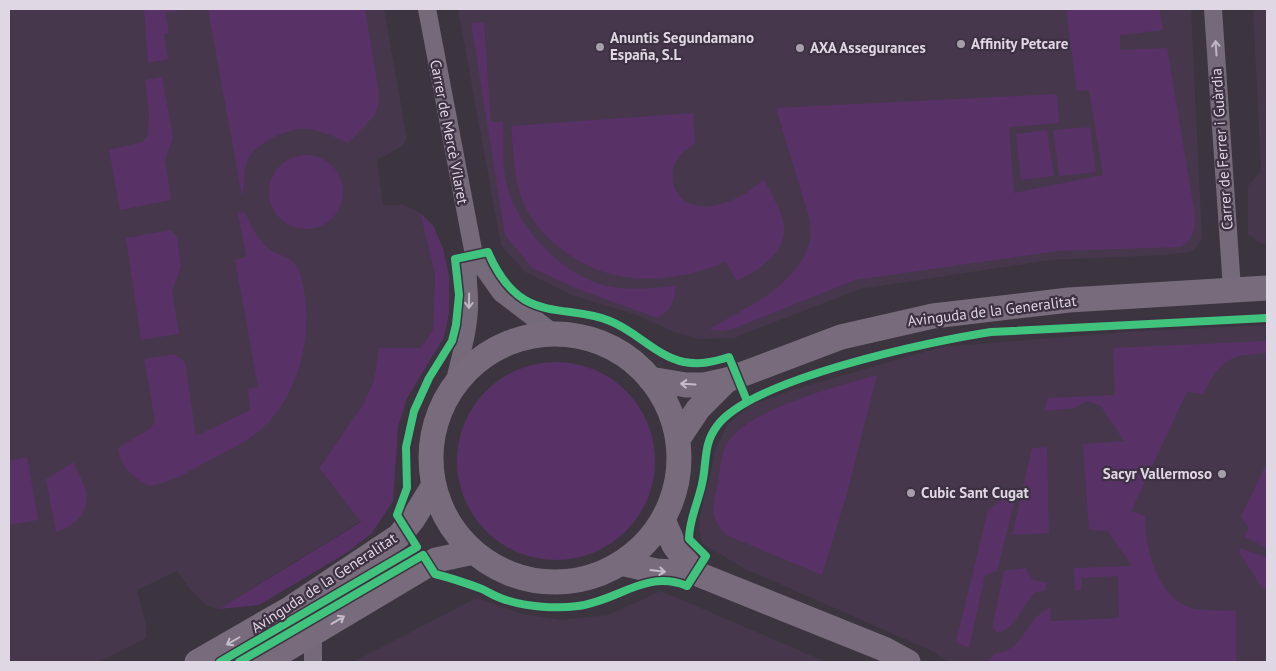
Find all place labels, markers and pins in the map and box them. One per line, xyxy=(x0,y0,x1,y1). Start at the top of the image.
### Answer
place label: Anuntis Segundamano España, S.L xyxy=(610,28,754,64)
place label: Affinity Petcare xyxy=(971,34,1069,53)
place label: AXA Assegurances xyxy=(810,38,926,57)
marker: Affinity Petcare xyxy=(955,38,967,50)
marker: Anuntis Segundamano España, S.L xyxy=(594,41,606,53)
marker: AXA Assegurances xyxy=(794,42,806,54)
place label: Sacyr Vallermoso xyxy=(1103,464,1212,483)
marker: Sacyr Vallermoso xyxy=(1216,468,1228,480)
place label: Cubic Sant Cugat xyxy=(921,483,1029,502)
marker: Cubic Sant Cugat xyxy=(905,487,917,499)

